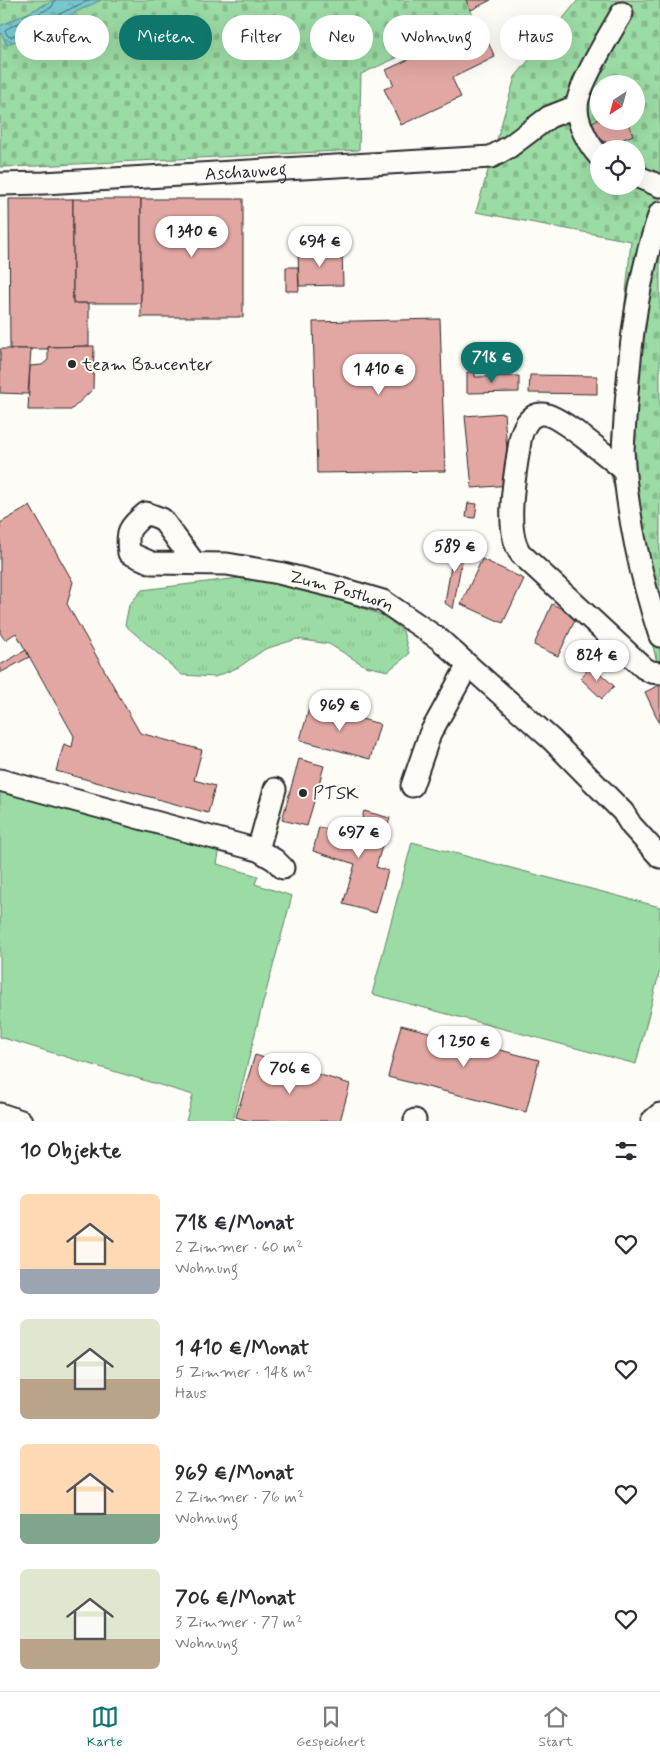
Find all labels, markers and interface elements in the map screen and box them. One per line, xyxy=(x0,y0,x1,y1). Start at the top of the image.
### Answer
chip: Kaufen xyxy=(15,15,109,60)
chip: Mieten xyxy=(119,15,212,60)
chip: Filter xyxy=(222,15,300,60)
chip: Neu xyxy=(310,15,373,60)
chip: Wohnung xyxy=(383,15,490,60)
chip: Haus xyxy=(500,15,572,60)
north arrow xyxy=(590,75,645,130)
map controls xyxy=(590,75,645,195)
button: locate xyxy=(590,140,645,195)
street label: Aschauweg xyxy=(204,158,288,187)
pin: 1 340 € xyxy=(146,216,238,258)
text: 1 340 € xyxy=(166,221,218,242)
pin: 694 € xyxy=(285,226,355,268)
text: 694 € xyxy=(299,231,341,252)
pin: 718 € xyxy=(457,342,527,384)
text: 718 € xyxy=(472,347,512,368)
place label: team Baucenter xyxy=(81,353,213,377)
pin: 1 410 € xyxy=(333,354,425,396)
marker: team Baucenter xyxy=(66,358,78,370)
text: 1 410 € xyxy=(353,359,405,380)
pin: 589 € xyxy=(420,530,490,573)
text: 589 € xyxy=(434,536,476,557)
street label: Zum Posthorn xyxy=(287,565,399,618)
pin: 824 € xyxy=(562,640,632,682)
text: 824 € xyxy=(576,645,618,666)
pin: 969 € xyxy=(305,690,375,732)
text: 969 € xyxy=(320,695,360,716)
place label: PTSK xyxy=(313,782,359,806)
marker: PTSK xyxy=(297,787,309,799)
pin: 697 € xyxy=(324,816,394,859)
text: 697 € xyxy=(338,822,380,843)
pin: 1 250 € xyxy=(418,1026,510,1068)
text: 1 250 € xyxy=(438,1031,490,1052)
pin: 706 € xyxy=(255,1052,325,1095)
text: 706 € xyxy=(269,1058,311,1079)
text: 10 Objekte xyxy=(20,1137,122,1165)
icon: filters xyxy=(612,1137,640,1165)
text: 718 €/Monat xyxy=(175,1209,295,1237)
icon: home xyxy=(60,1214,120,1274)
icon: heart xyxy=(612,1230,640,1258)
text: 2 Zimmer · 60 m² xyxy=(175,1237,303,1258)
text: Wohnung xyxy=(175,1258,238,1279)
text: 1 410 €/Monat xyxy=(175,1334,309,1362)
icon: home xyxy=(60,1339,120,1399)
icon: heart xyxy=(612,1355,640,1383)
text: 5 Zimmer · 148 m² xyxy=(175,1362,313,1383)
text: Haus xyxy=(175,1383,207,1404)
text: 969 €/Monat xyxy=(175,1459,295,1487)
icon: home xyxy=(60,1464,120,1524)
icon: heart xyxy=(612,1480,640,1508)
text: 2 Zimmer · 76 m² xyxy=(175,1487,304,1508)
text: Wohnung xyxy=(175,1508,238,1529)
text: 706 €/Monat xyxy=(175,1584,296,1612)
icon: home xyxy=(60,1589,120,1649)
icon: heart xyxy=(612,1605,640,1633)
text: 3 Zimmer · 77 m² xyxy=(175,1612,303,1633)
text: Wohnung xyxy=(175,1633,238,1654)
tab: Karte xyxy=(87,1703,122,1751)
tab: Gespeichert xyxy=(296,1703,365,1751)
tab: Start xyxy=(539,1703,573,1751)

